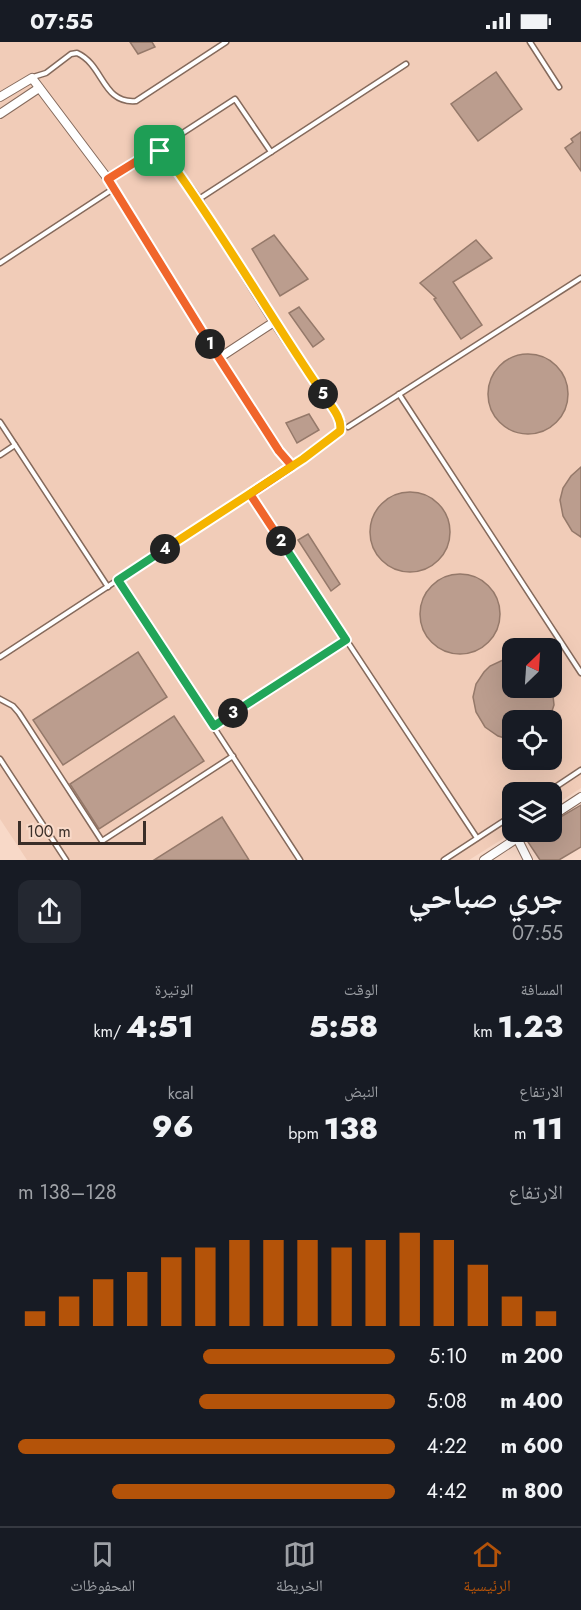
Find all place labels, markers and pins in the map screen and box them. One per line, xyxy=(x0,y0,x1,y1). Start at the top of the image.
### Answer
pin xyxy=(134,125,185,176)
pin: 1 xyxy=(195,329,225,359)
pin: 5 xyxy=(308,379,338,409)
pin: 2 xyxy=(266,526,296,556)
pin: 4 xyxy=(150,534,180,564)
pin: 3 xyxy=(218,698,248,728)

